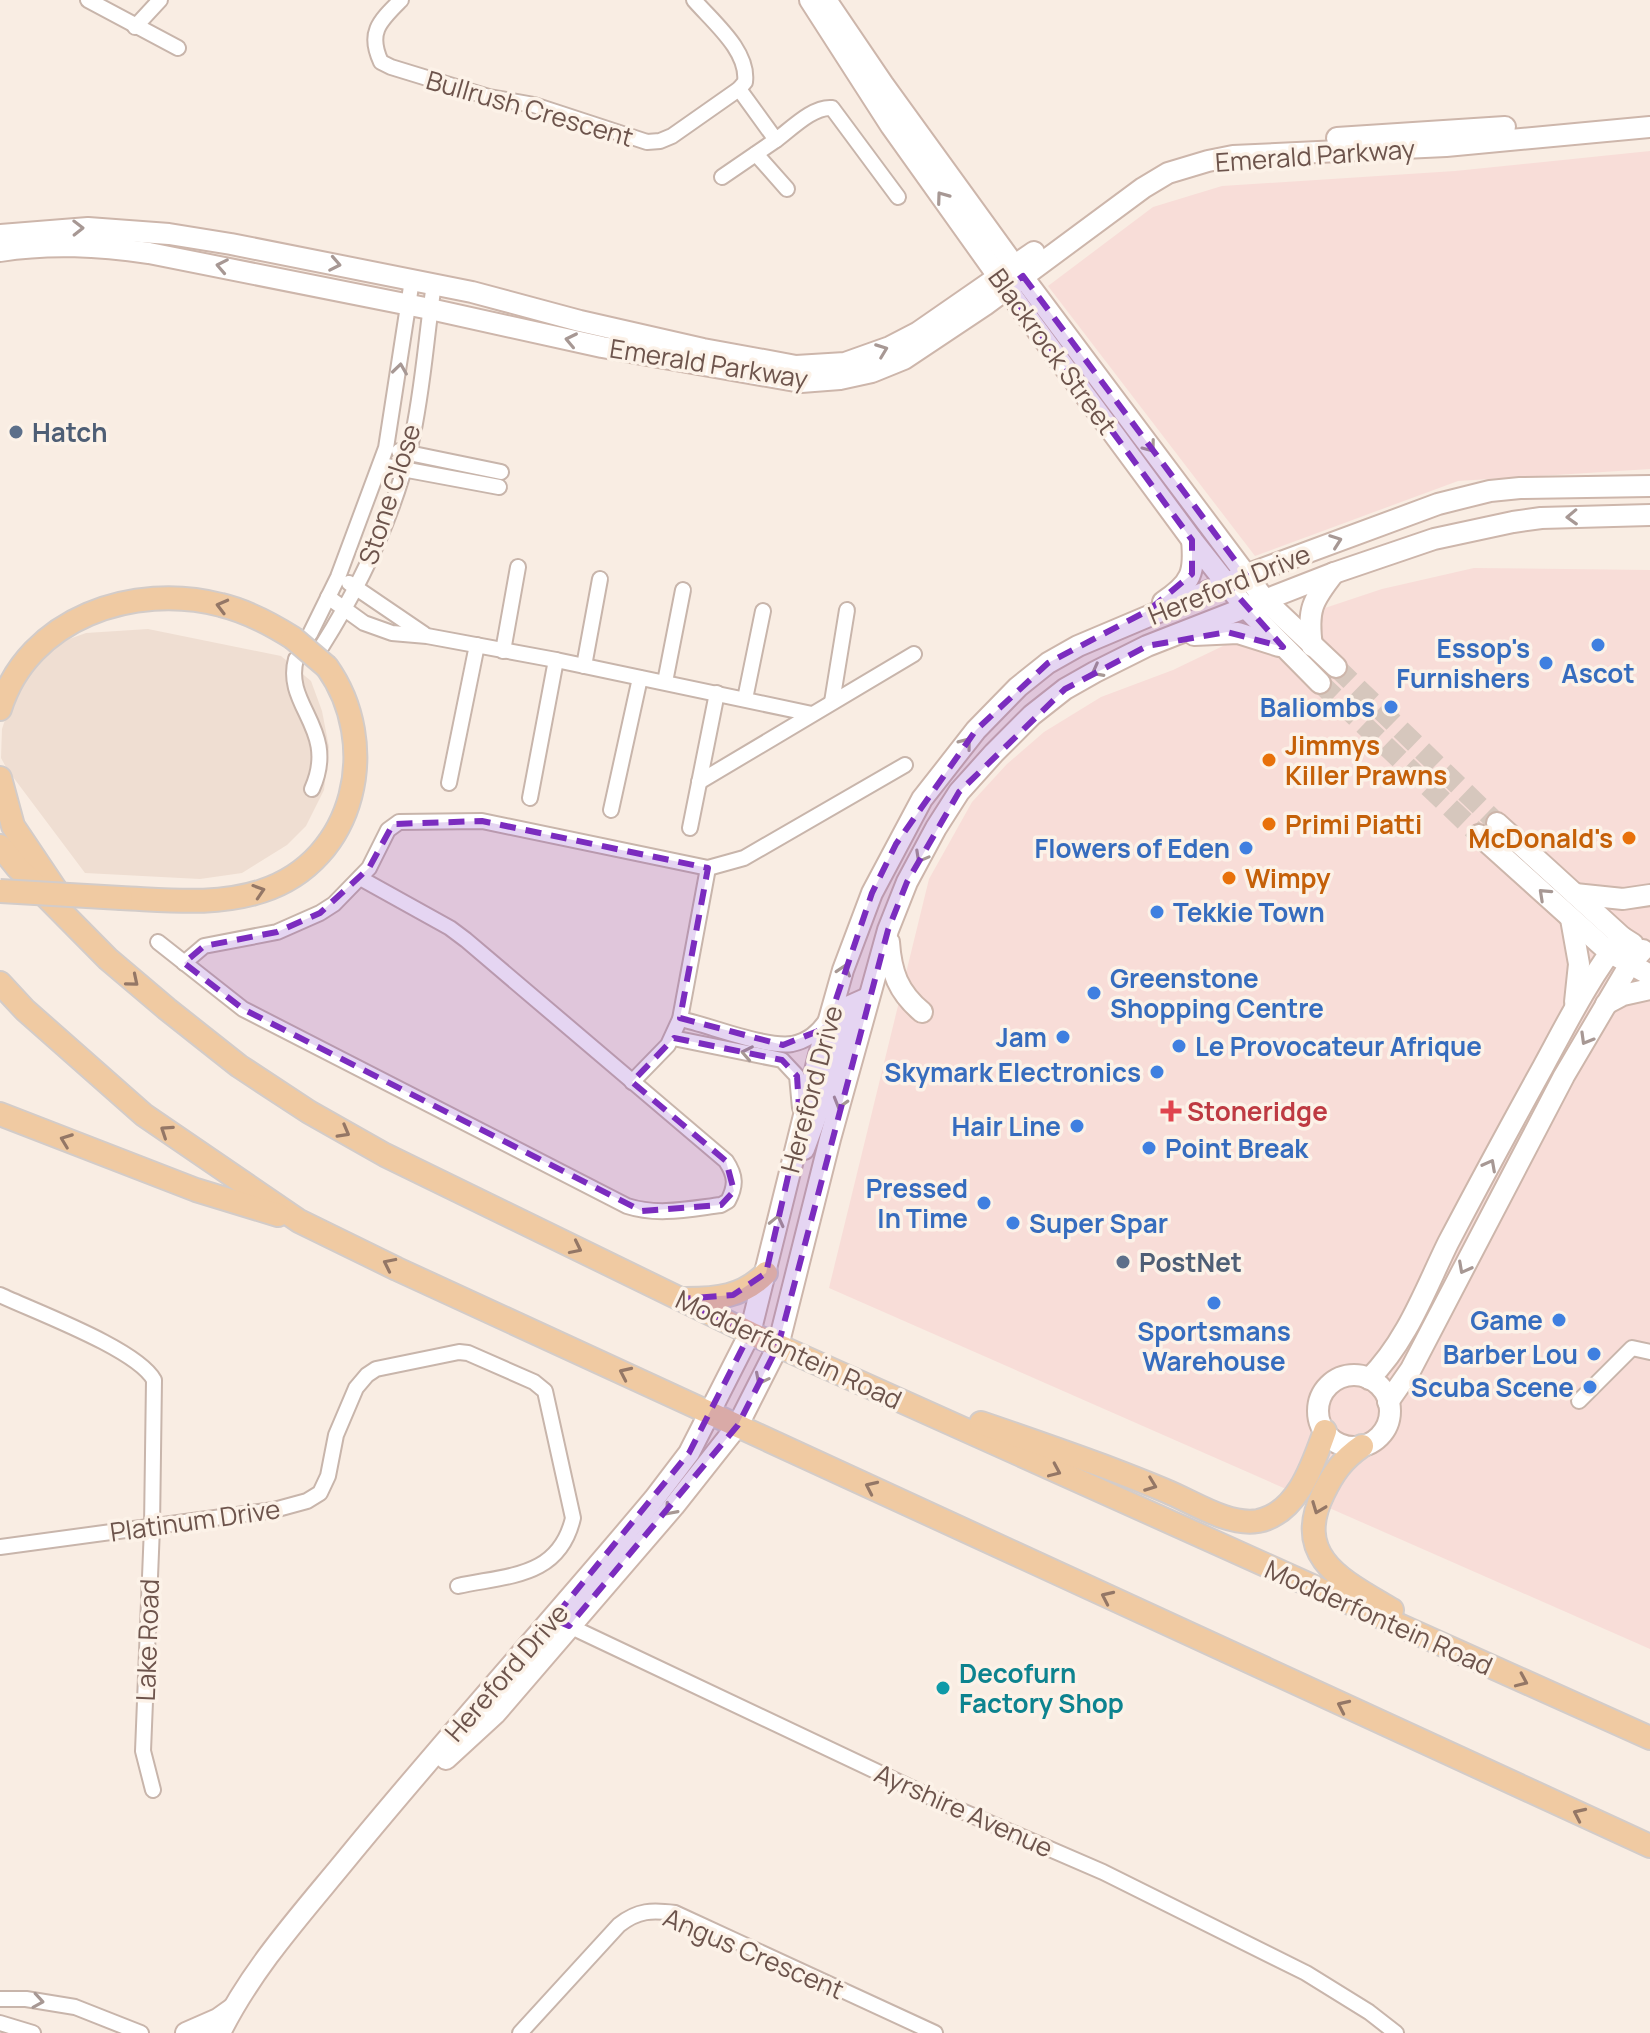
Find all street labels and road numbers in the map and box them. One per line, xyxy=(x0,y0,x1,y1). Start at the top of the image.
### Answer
street label: Bullrush Crescent xyxy=(422,61,638,155)
street label: Emerald Parkway xyxy=(1214,130,1416,180)
street label: Blackrock Street xyxy=(981,261,1125,441)
street label: Emerald Parkway xyxy=(607,330,811,396)
street label: Stone Close xyxy=(349,419,429,569)
street label: Hereford Drive xyxy=(1143,535,1315,633)
street label: Hereford Drive xyxy=(771,1001,851,1177)
street label: Modderfontein Road xyxy=(670,1281,908,1417)
street label: Platinum Drive xyxy=(108,1490,282,1550)
street label: Modderfontein Road xyxy=(1260,1551,1498,1683)
street label: Lake Road xyxy=(127,1578,167,1702)
street label: Hereford Drive xyxy=(436,1595,576,1749)
street label: Ayrshire Avenue xyxy=(869,1755,1059,1865)
street label: Angus Crescent xyxy=(658,1899,850,2007)

